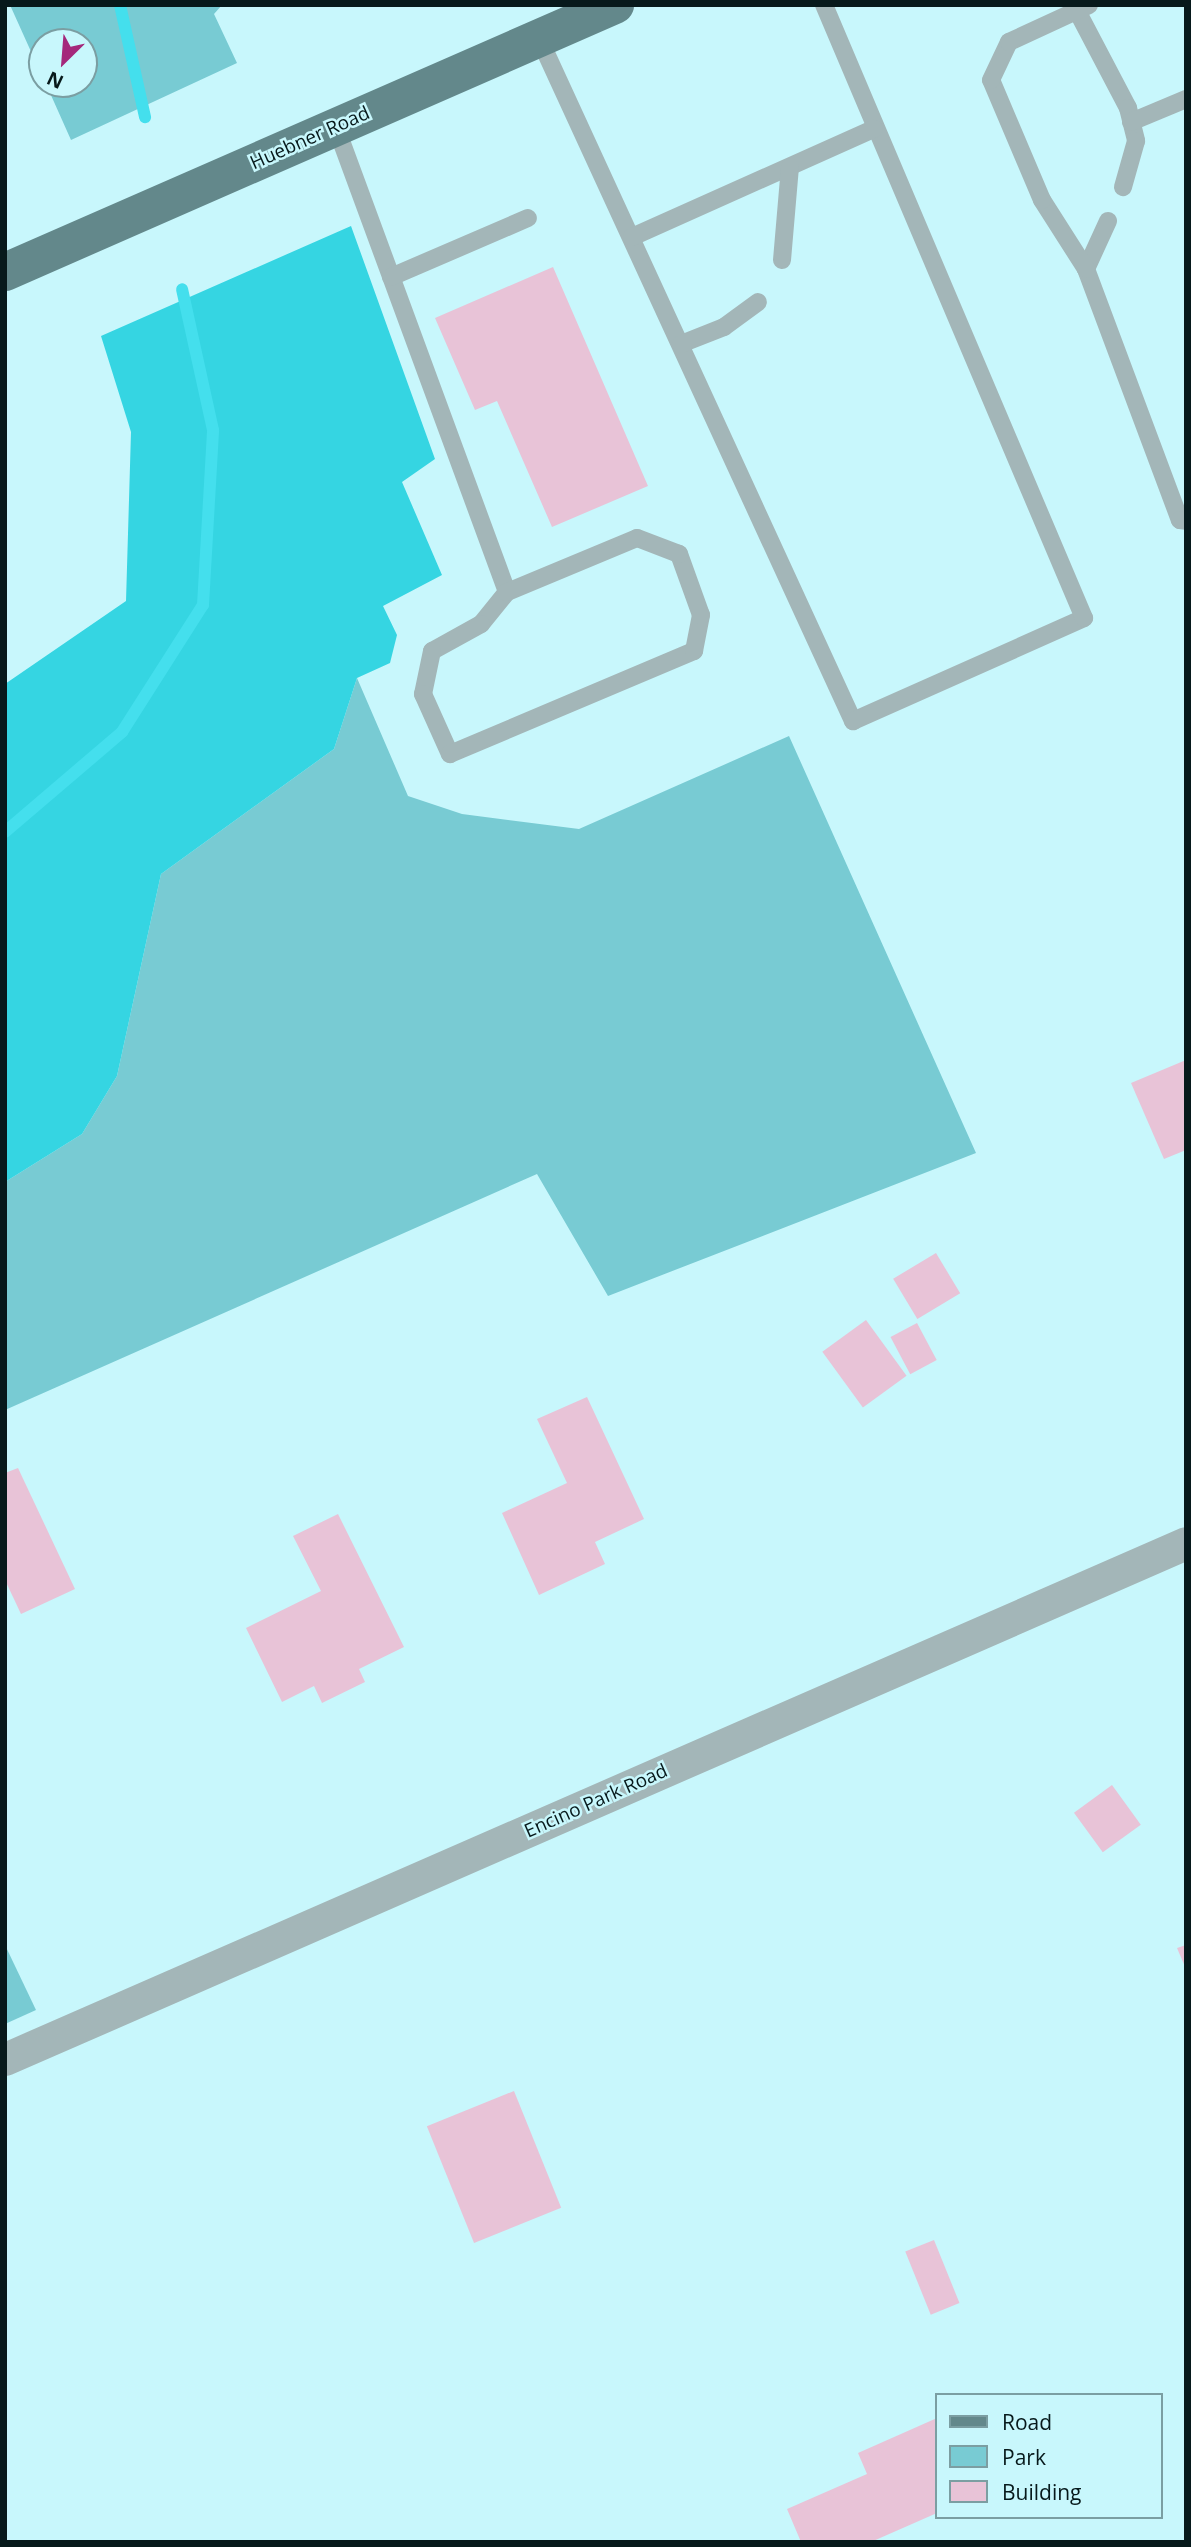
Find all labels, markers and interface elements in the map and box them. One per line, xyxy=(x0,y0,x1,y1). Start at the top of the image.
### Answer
north arrow xyxy=(28,28,98,98)
text: N xyxy=(42,65,67,95)
street label: Huebner Road xyxy=(247,101,373,175)
street label: Encino Park Road xyxy=(521,1759,671,1843)
legend xyxy=(936,2393,1163,2519)
text: Road xyxy=(1002,2408,1052,2436)
text: Park xyxy=(1002,2443,1046,2471)
text: Building xyxy=(1002,2478,1081,2506)

